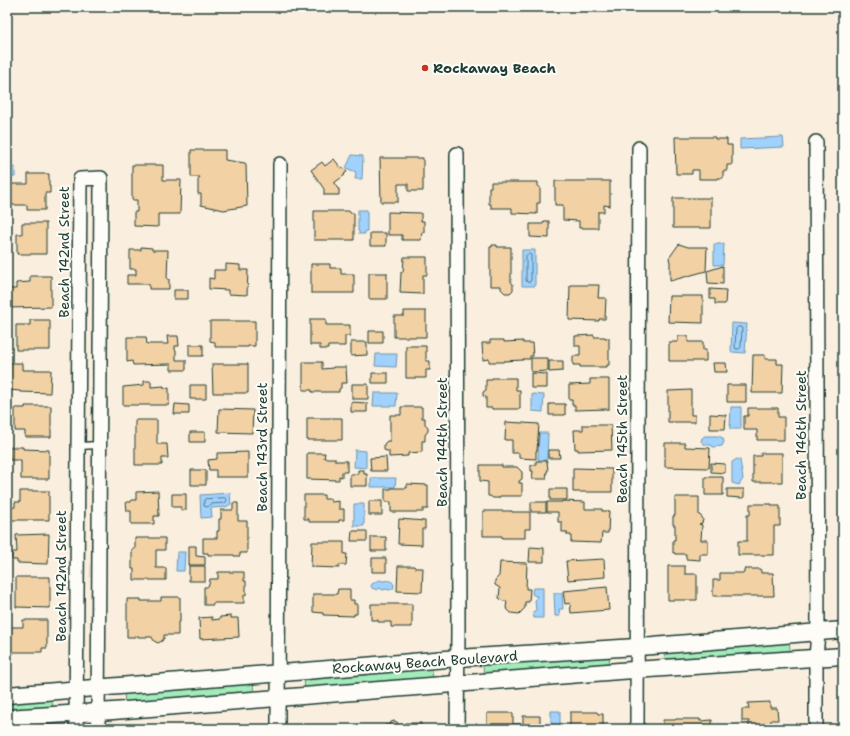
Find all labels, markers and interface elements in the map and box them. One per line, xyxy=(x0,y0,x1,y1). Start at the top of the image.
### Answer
place label: Rockaway Beach xyxy=(433,59,556,77)
marker: Rockaway Beach xyxy=(420,63,430,73)
street label: Beach 142nd Street xyxy=(55,186,73,318)
street label: Beach 146th Street xyxy=(792,370,810,500)
street label: Beach 145th Street xyxy=(613,375,631,503)
street label: Beach 144th Street xyxy=(433,377,451,507)
street label: Beach 143rd Street xyxy=(253,382,271,512)
street label: Beach 142nd Street xyxy=(52,510,70,642)
street label: Rockaway Beach Boulevard xyxy=(332,647,518,677)

